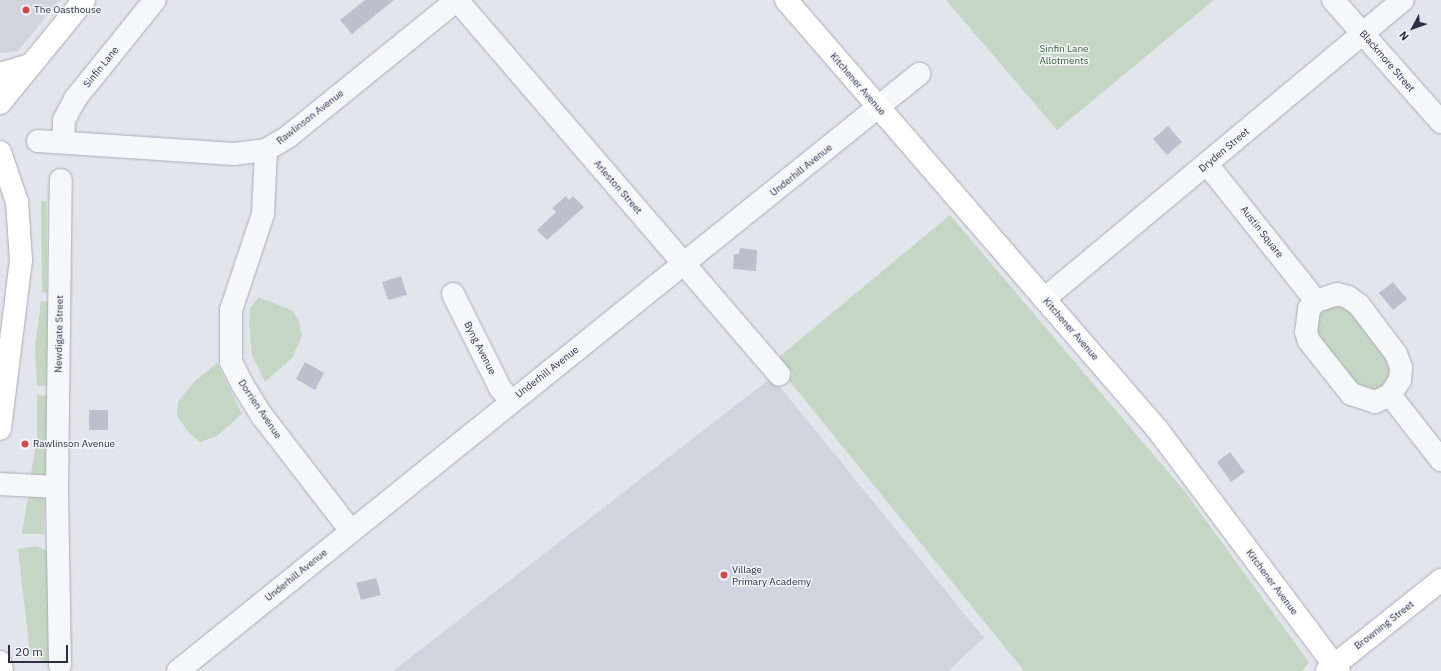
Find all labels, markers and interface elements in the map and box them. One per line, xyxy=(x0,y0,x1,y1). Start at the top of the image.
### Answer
place label: The Oasthouse xyxy=(34,4,101,16)
marker: The Oasthouse xyxy=(21,5,31,15)
north arrow xyxy=(1393,8,1433,48)
street label: Blackmore Street xyxy=(1357,28,1417,94)
text: N xyxy=(1396,28,1412,43)
park label: Sinfin Lane Allotments xyxy=(1039,42,1089,66)
street label: Sinfin Lane xyxy=(81,44,121,90)
street label: Kitchener Avenue xyxy=(828,50,888,118)
street label: Rawlinson Avenue xyxy=(274,87,346,147)
street label: Dryden Street xyxy=(1196,125,1252,175)
street label: Underhill Avenue xyxy=(767,141,835,199)
street label: Arleston Street xyxy=(591,158,645,216)
street label: Austin Square xyxy=(1238,204,1286,260)
street label: Newdigate Street xyxy=(52,295,66,373)
street label: Kitchener Avenue xyxy=(1041,295,1101,363)
street label: Byng Avenue xyxy=(461,319,499,377)
street label: Underhill Avenue xyxy=(513,344,581,400)
street label: Dorrien Avenue xyxy=(236,377,284,441)
place label: Rawlinson Avenue xyxy=(33,438,115,450)
marker: Rawlinson Avenue xyxy=(20,439,30,449)
street label: Underhill Avenue xyxy=(262,546,330,604)
street label: Kitchener Avenue xyxy=(1243,547,1301,617)
place label: Village Primary Academy xyxy=(732,563,811,586)
marker: Village Primary Academy xyxy=(719,570,729,580)
street label: Browning Street xyxy=(1352,598,1416,652)
scale bar xyxy=(10,637,70,663)
text: 20 m xyxy=(15,644,43,659)

